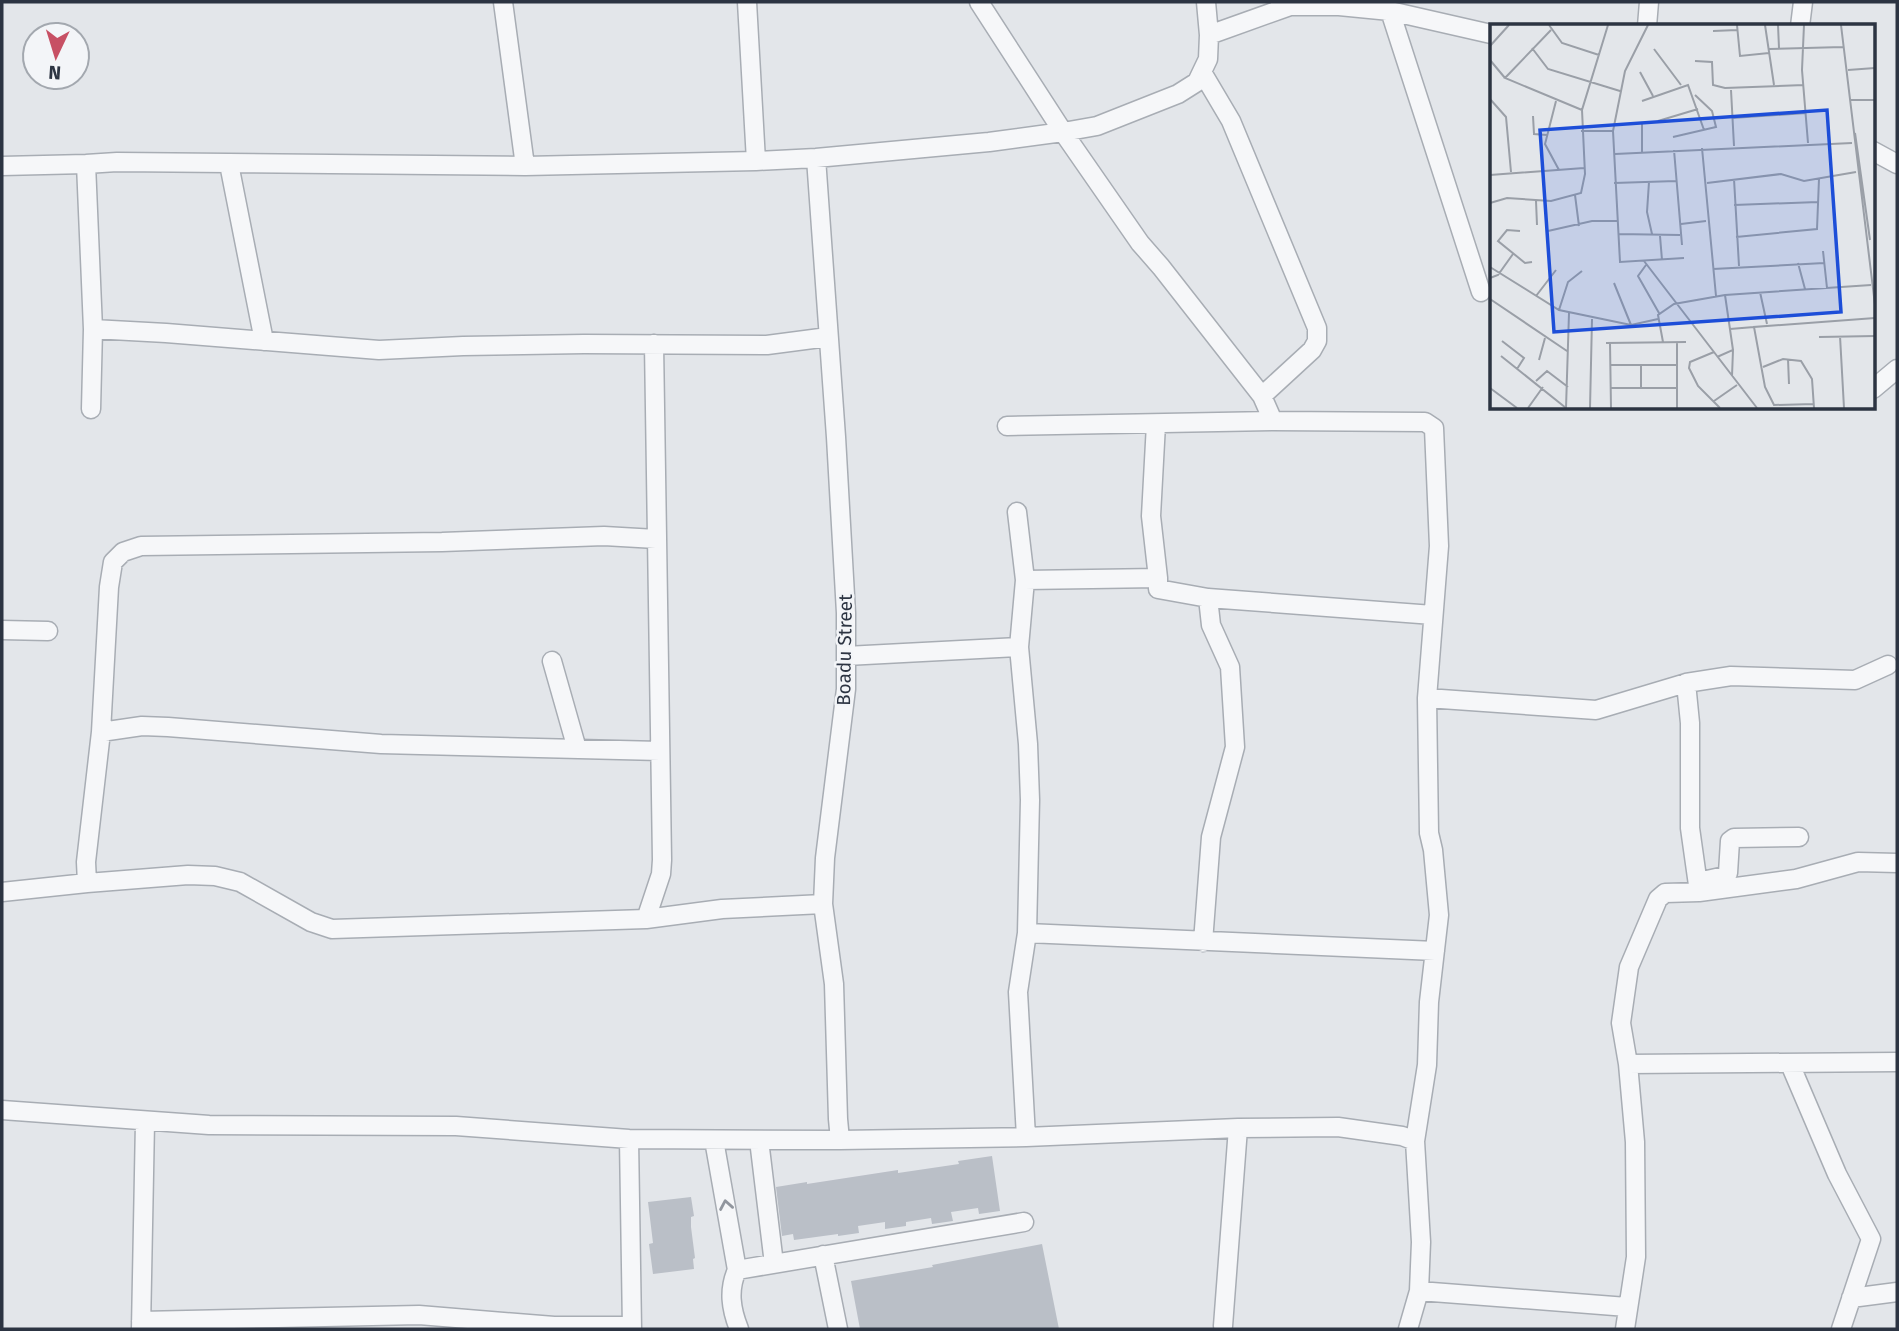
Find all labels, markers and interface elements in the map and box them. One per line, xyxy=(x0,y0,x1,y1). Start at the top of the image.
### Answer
north arrow xyxy=(21,21,91,91)
inset map xyxy=(1490,24,1874,410)
text: N xyxy=(48,61,62,84)
street label: Boadu Street xyxy=(832,594,857,706)
one-way arrow xyxy=(719,1199,734,1211)

